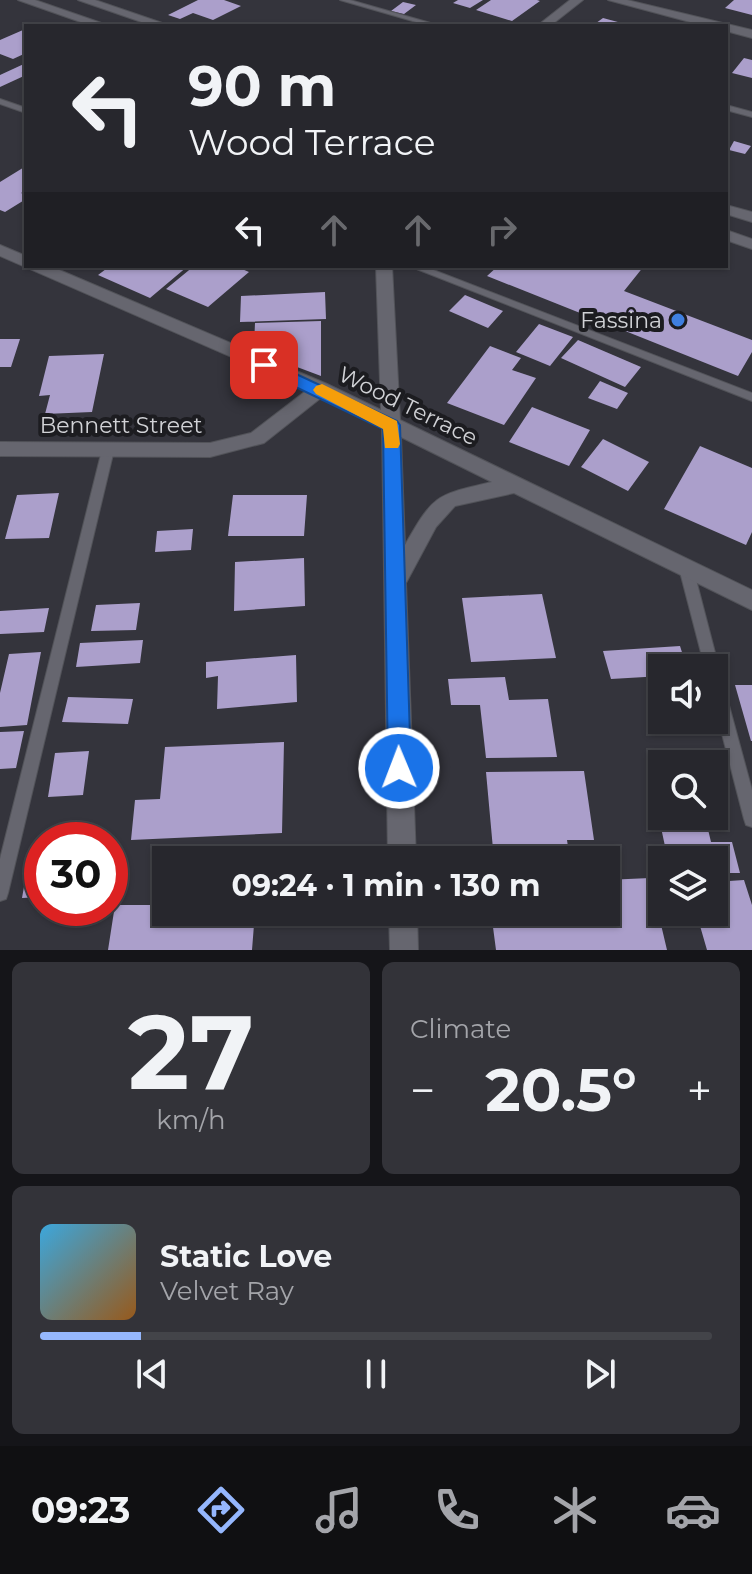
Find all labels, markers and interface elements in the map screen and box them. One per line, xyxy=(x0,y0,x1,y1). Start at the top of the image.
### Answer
text: 90 m xyxy=(188,52,336,120)
icon: left xyxy=(56,56,160,160)
text: Wood Terrace xyxy=(188,120,436,164)
icon: left xyxy=(228,208,272,252)
icon: ahead xyxy=(312,208,356,252)
icon: ahead xyxy=(396,208,440,252)
icon: right xyxy=(480,208,524,252)
place label: Fassina xyxy=(580,307,662,334)
marker: Fassina xyxy=(669,311,687,329)
pin xyxy=(230,331,298,399)
icon: arrive xyxy=(242,343,286,387)
street label: Wood Terrace xyxy=(334,361,482,451)
street label: Bennett Street xyxy=(40,412,202,439)
map controls xyxy=(648,654,728,926)
button: sound xyxy=(648,654,728,734)
position arrow xyxy=(357,726,441,810)
button: search xyxy=(648,750,728,830)
speed limit sign: 30 xyxy=(24,822,128,926)
button: layers xyxy=(648,846,728,926)
text: 09:24 · 1 min · 130 m xyxy=(232,867,540,904)
text: 27 xyxy=(128,988,254,1115)
text: Climate xyxy=(410,1013,511,1045)
text: 20.5° xyxy=(485,1053,637,1126)
text: − xyxy=(410,1063,435,1117)
text: + xyxy=(687,1063,712,1117)
text: km/h xyxy=(156,1104,226,1136)
text: Static Love xyxy=(160,1238,332,1275)
text: Velvet Ray xyxy=(160,1275,294,1307)
icon: previous xyxy=(130,1352,174,1396)
icon: pause xyxy=(354,1352,398,1396)
icon: next xyxy=(578,1352,622,1396)
icon: directions xyxy=(193,1482,249,1538)
icon: music xyxy=(311,1482,367,1538)
icon: phone xyxy=(429,1482,485,1538)
icon: climate xyxy=(547,1482,603,1538)
icon: car xyxy=(665,1482,721,1538)
text: 09:23 xyxy=(31,1488,130,1532)

